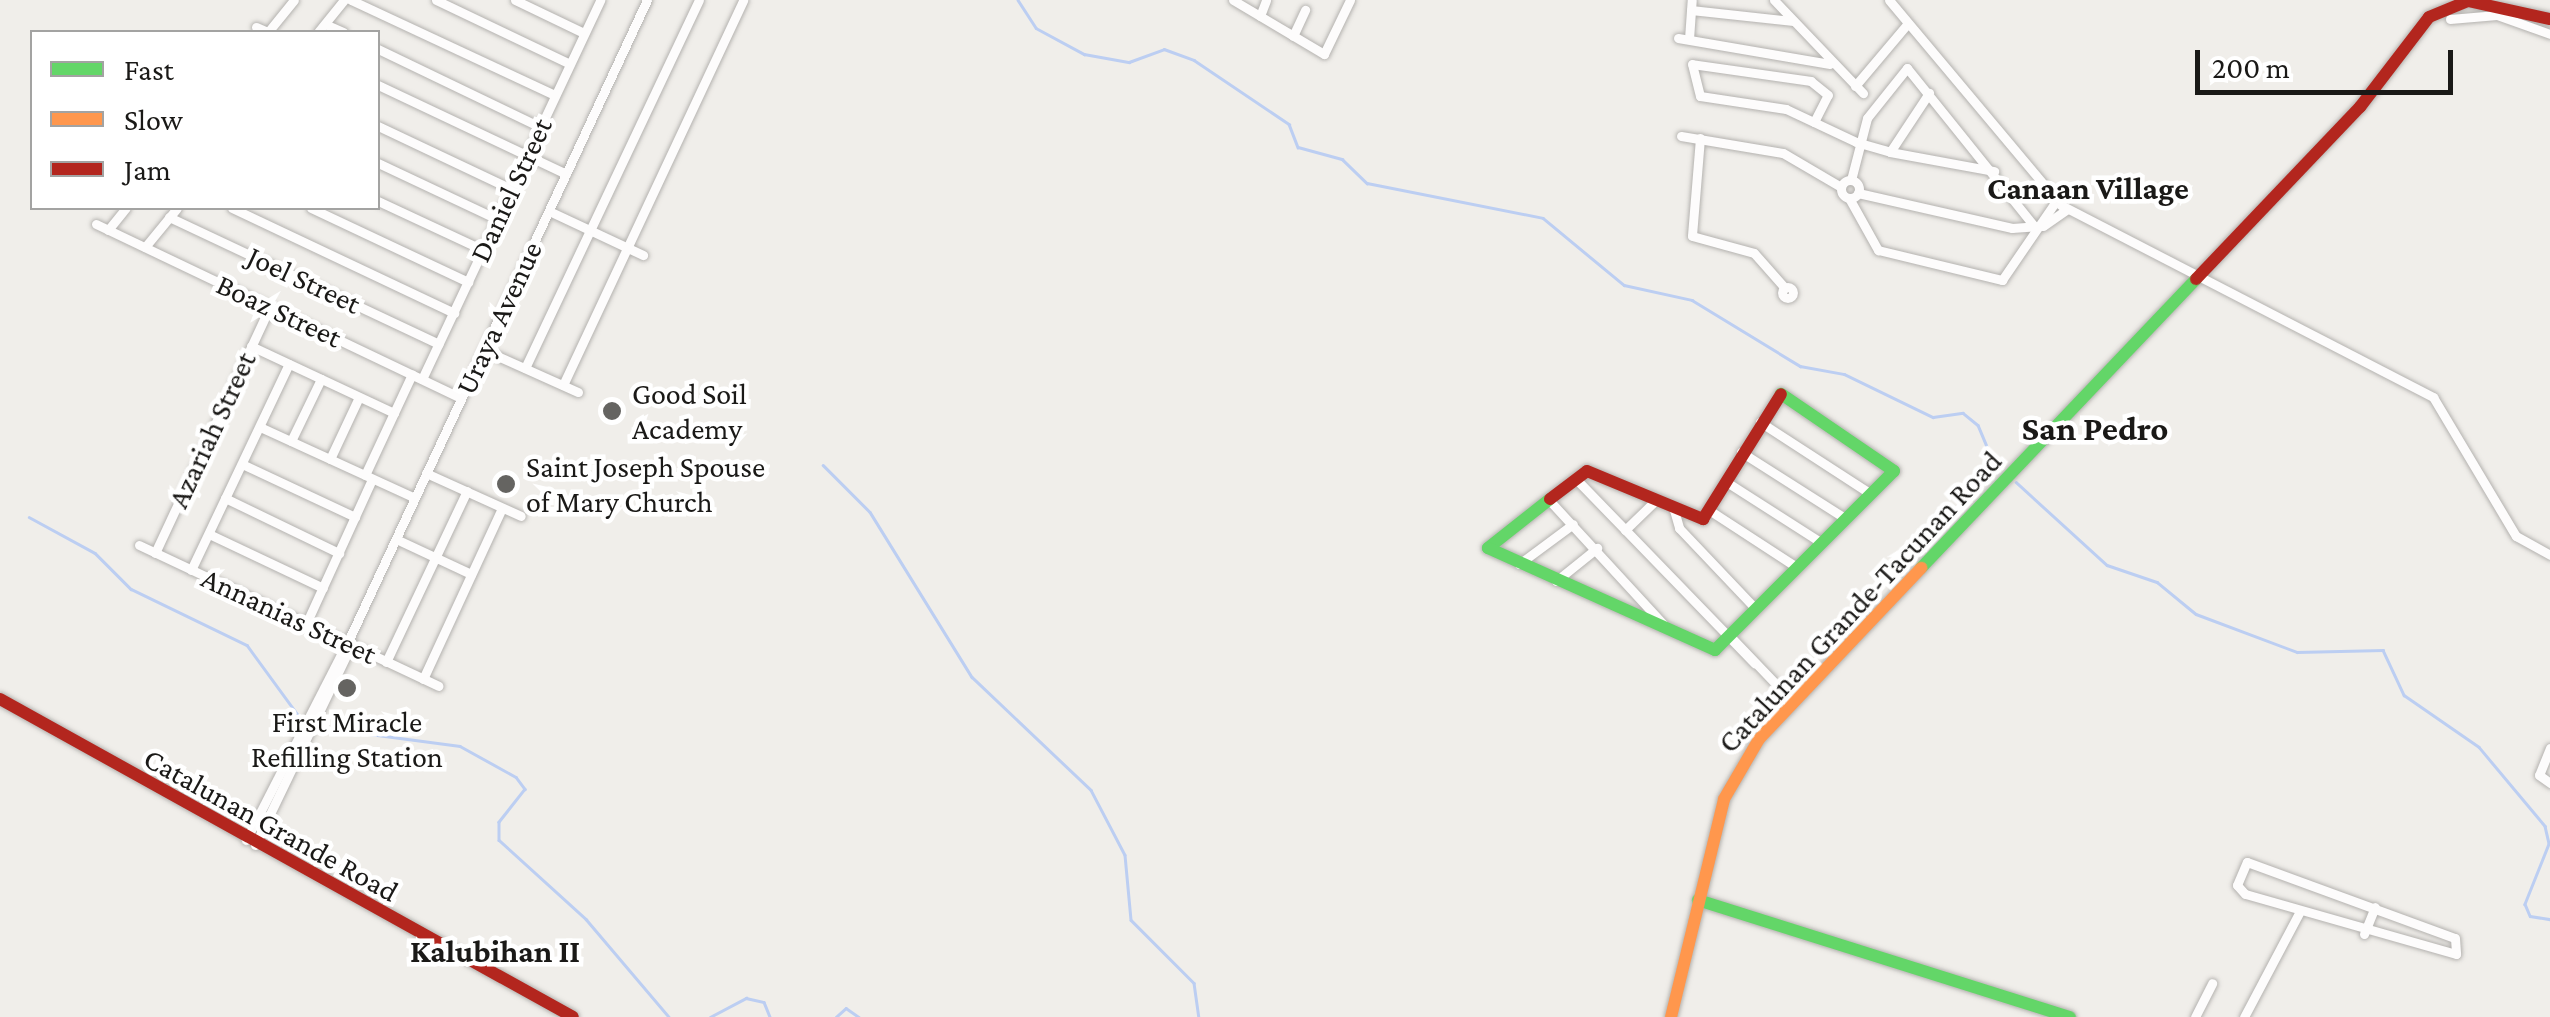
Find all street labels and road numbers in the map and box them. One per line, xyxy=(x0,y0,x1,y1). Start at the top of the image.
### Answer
street label: Daniel Street xyxy=(462,112,560,268)
street label: Uraya Avenue xyxy=(448,236,550,400)
street label: Joel Street xyxy=(242,238,366,322)
street label: Boaz Street xyxy=(211,266,347,356)
street label: Azariah Street xyxy=(160,346,264,514)
street label: Catalunan Grande-Tacunan Road xyxy=(1711,444,2009,760)
street label: Annanias Street xyxy=(196,560,382,672)
street label: Catalunan Grande Road xyxy=(138,740,404,910)

